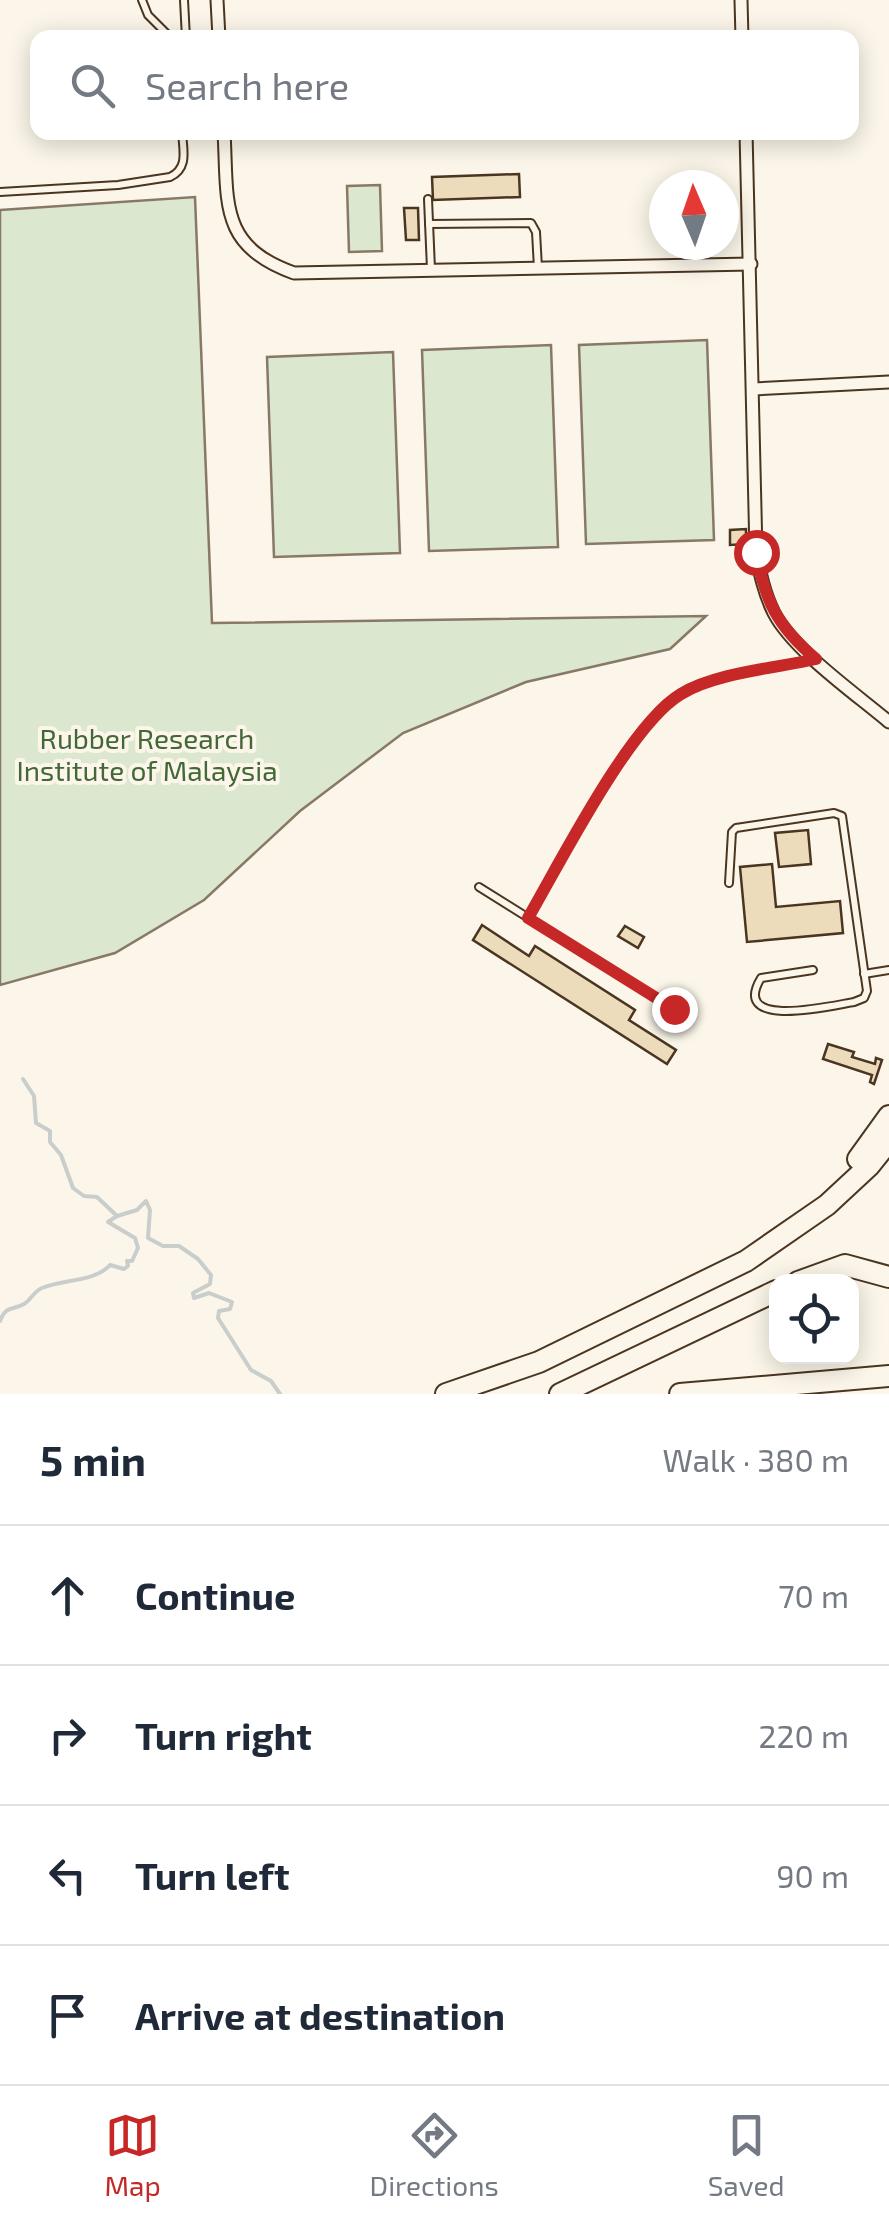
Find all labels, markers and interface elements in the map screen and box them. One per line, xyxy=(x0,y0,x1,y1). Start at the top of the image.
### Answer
search box xyxy=(30,30,859,140)
icon: search xyxy=(65,58,120,113)
text: Search here xyxy=(145,62,349,108)
north arrow xyxy=(649,170,739,260)
route start xyxy=(734,530,780,576)
park label: Rubber Research Institute of Malaysia xyxy=(16,721,278,787)
route end xyxy=(652,987,698,1033)
map controls xyxy=(769,1274,859,1364)
button: locate xyxy=(769,1274,859,1364)
text: 5 min xyxy=(40,1434,146,1484)
text: Walk · 380 m xyxy=(663,1440,849,1478)
icon: ahead xyxy=(40,1568,95,1623)
text: Continue xyxy=(135,1572,295,1618)
text: 70 m xyxy=(778,1576,849,1614)
icon: right xyxy=(40,1708,95,1763)
text: Turn right xyxy=(135,1712,312,1758)
text: 220 m xyxy=(759,1716,849,1754)
icon: left xyxy=(40,1848,95,1903)
text: Turn left xyxy=(135,1852,290,1898)
text: 90 m xyxy=(776,1856,849,1894)
icon: arrive xyxy=(40,1988,95,2043)
text: Arrive at destination xyxy=(135,1992,505,2038)
tab: Map xyxy=(104,2108,161,2202)
tab: Directions xyxy=(370,2108,499,2202)
tab: Saved xyxy=(708,2108,785,2202)

